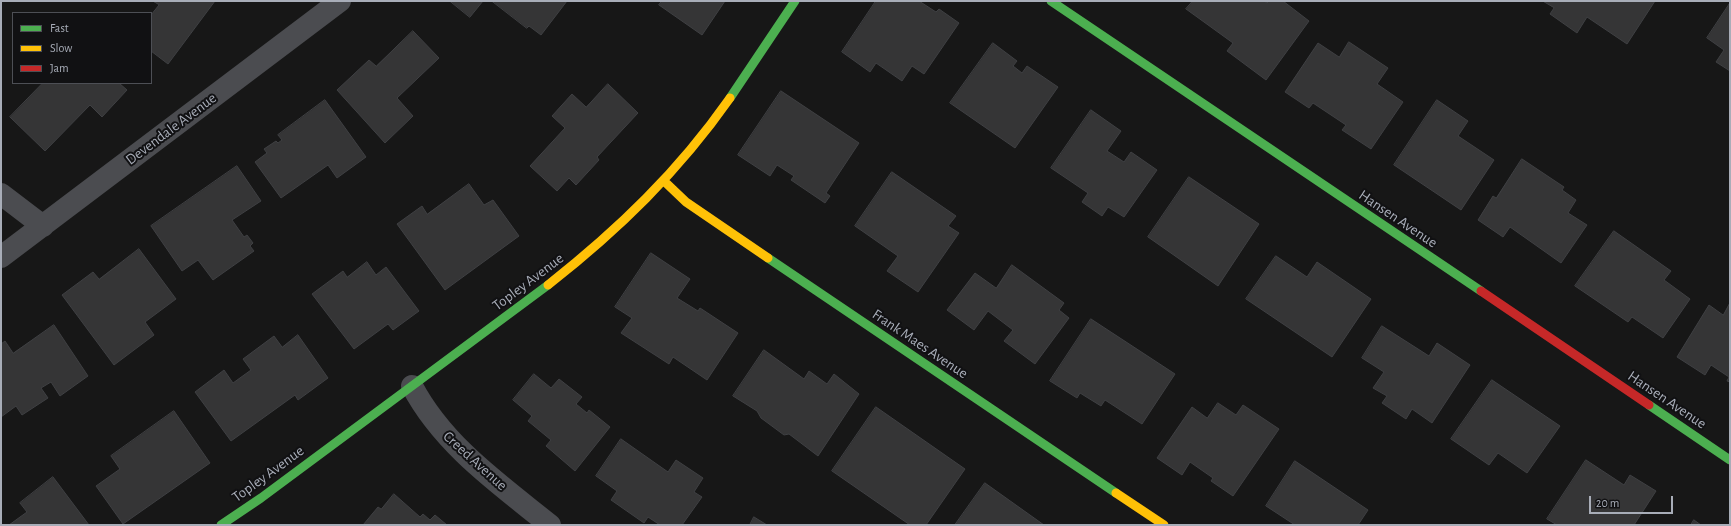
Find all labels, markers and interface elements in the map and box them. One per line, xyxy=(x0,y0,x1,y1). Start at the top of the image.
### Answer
legend xyxy=(12,12,152,84)
text: Fast xyxy=(50,22,69,34)
text: Slow xyxy=(50,42,72,54)
text: Jam xyxy=(50,62,69,74)
street label: Devendale Avenue xyxy=(122,89,220,169)
street label: Hansen Avenue xyxy=(1355,186,1441,252)
street label: Topley Avenue xyxy=(489,249,567,315)
street label: Frank Maes Avenue xyxy=(869,305,971,383)
street label: Hansen Avenue xyxy=(1624,367,1710,433)
street label: Creed Avenue xyxy=(439,428,511,494)
street label: Topley Avenue xyxy=(228,442,308,506)
scale bar xyxy=(1591,488,1675,514)
text: 20 m xyxy=(1596,497,1619,509)

